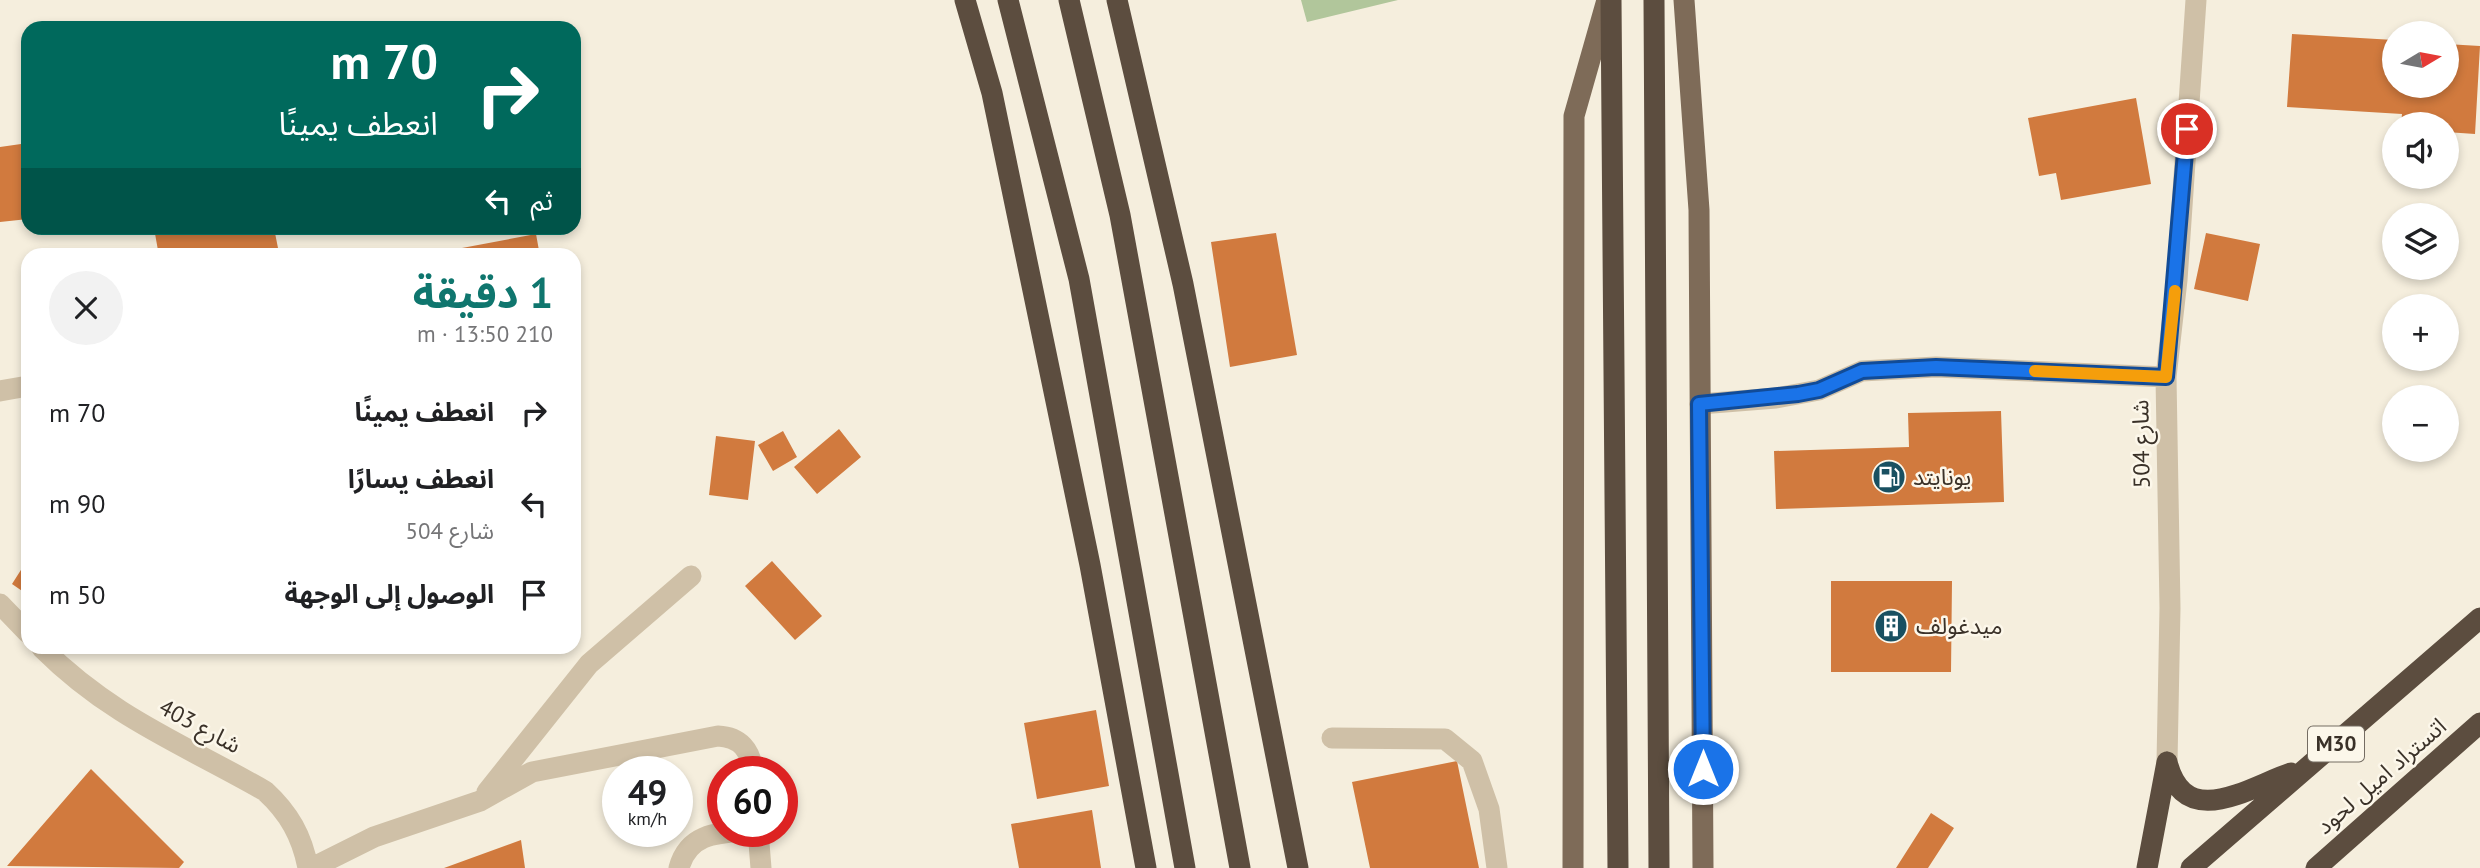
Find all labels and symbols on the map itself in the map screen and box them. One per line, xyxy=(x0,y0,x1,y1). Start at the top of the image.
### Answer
north arrow xyxy=(2382,21,2459,98)
pin xyxy=(2157,99,2217,159)
street label: شارع 504 xyxy=(2125,399,2159,489)
fuel station icon: يونايتد xyxy=(1870,458,1908,496)
place label: يونايتد xyxy=(1913,462,1971,491)
building icon: ميدغولف xyxy=(1872,607,1910,645)
place label: ميدغولف xyxy=(1916,611,2003,640)
street label: شارع 403 xyxy=(153,692,246,762)
street label: اتستراد اميل لحود xyxy=(2310,711,2452,840)
road number: M30 xyxy=(2308,726,2364,762)
position arrow xyxy=(1666,732,1740,806)
speed limit sign: 60 xyxy=(707,756,798,847)

